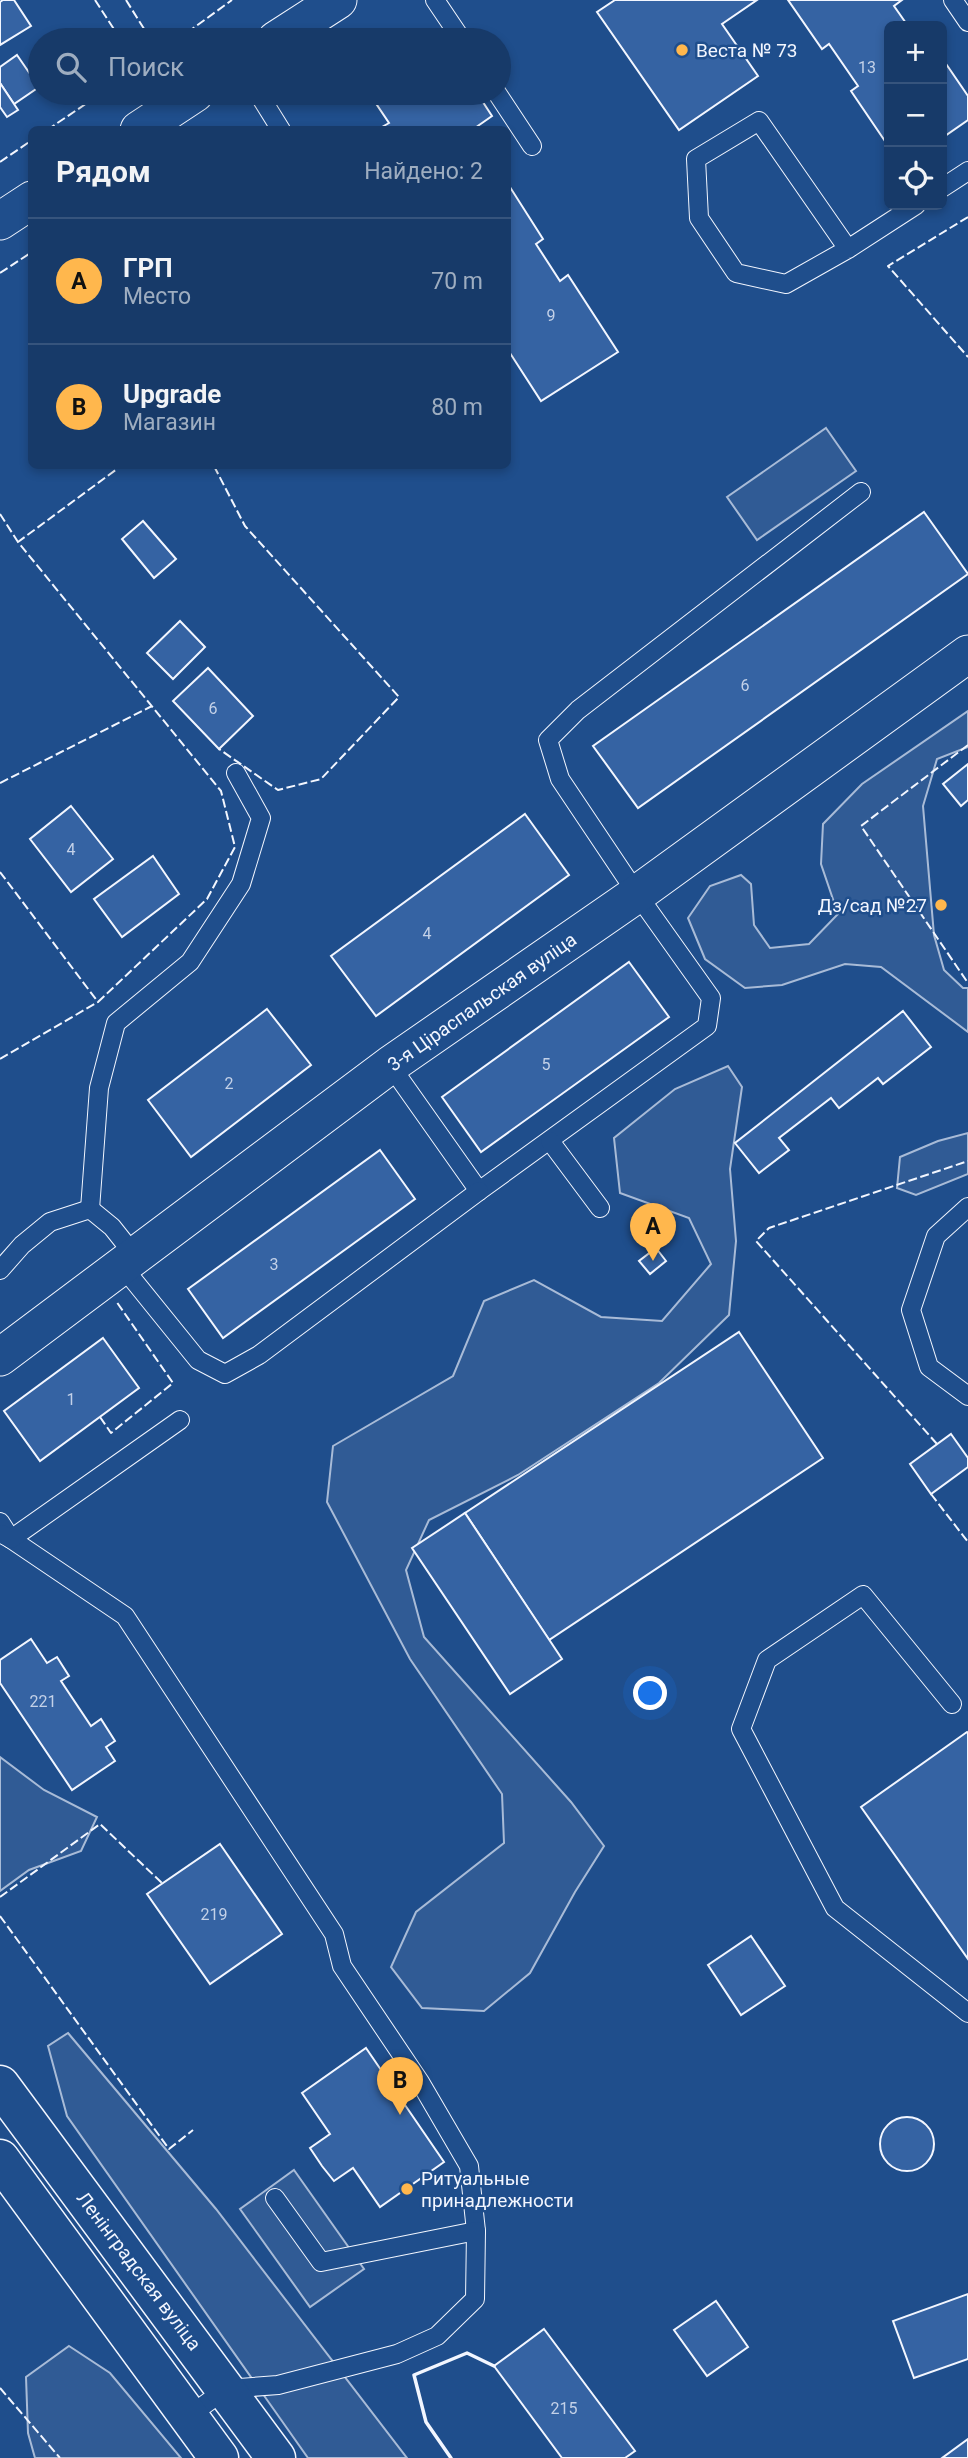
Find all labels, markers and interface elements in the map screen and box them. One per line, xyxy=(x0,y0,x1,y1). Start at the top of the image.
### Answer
map controls xyxy=(884,21,947,210)
button: + xyxy=(884,21,947,84)
search box xyxy=(28,28,511,105)
place label: Веста № 73 xyxy=(696,39,798,62)
marker: Веста № 73 xyxy=(674,42,690,58)
icon: search xyxy=(52,48,90,86)
text: Поиск xyxy=(108,52,184,82)
house number: 13 xyxy=(858,58,876,77)
button: − xyxy=(884,84,947,147)
button: locate xyxy=(884,147,947,210)
text: Рядом xyxy=(56,154,151,189)
text: Найдено: 2 xyxy=(364,158,483,185)
text: ГРП xyxy=(123,253,173,283)
text: A xyxy=(71,268,87,295)
text: 70 m xyxy=(431,268,483,295)
text: Место xyxy=(123,283,191,310)
house number: 9 xyxy=(547,306,556,325)
text: Upgrade xyxy=(123,379,221,409)
text: B xyxy=(72,394,86,421)
text: 80 m xyxy=(431,394,483,421)
text: Магазин xyxy=(123,409,216,436)
house number: 6 xyxy=(741,676,750,695)
house number: 6 xyxy=(209,699,218,718)
house number: 4 xyxy=(67,840,76,859)
place label: Дз/сад №27 xyxy=(818,894,927,917)
marker: Дз/сад №27 xyxy=(933,897,949,913)
house number: 4 xyxy=(423,924,432,943)
street label: 3-я Ціраспальская вуліца xyxy=(383,928,581,1076)
house number: 5 xyxy=(542,1055,551,1074)
house number: 2 xyxy=(225,1074,234,1093)
pin: A xyxy=(630,1203,676,1261)
house number: 3 xyxy=(270,1255,279,1274)
house number: 1 xyxy=(67,1390,76,1409)
your location xyxy=(633,1676,667,1710)
house number: 221 xyxy=(30,1692,56,1711)
house number: 219 xyxy=(201,1905,227,1924)
pin: B xyxy=(377,2057,423,2115)
place label: Ритуальные принадлежности xyxy=(421,2167,574,2212)
marker: Ритуальные принадлежности xyxy=(399,2181,415,2197)
street label: Ленінградская вуліца xyxy=(72,2187,206,2355)
house number: 215 xyxy=(551,2399,577,2418)

